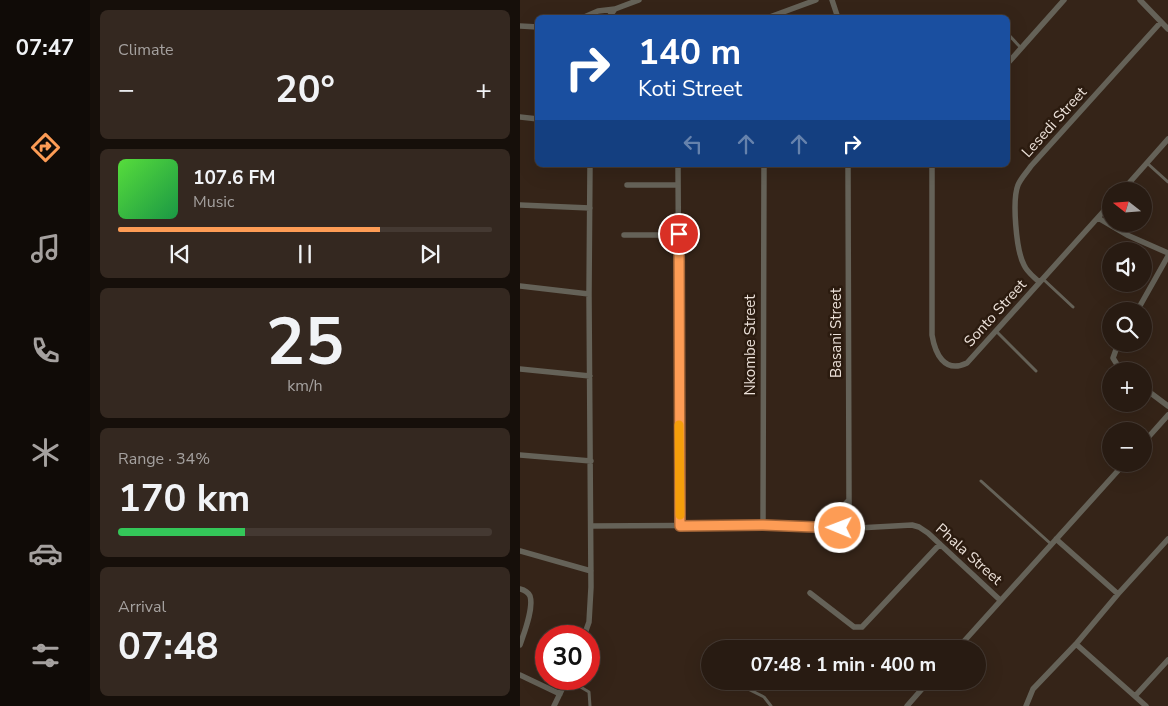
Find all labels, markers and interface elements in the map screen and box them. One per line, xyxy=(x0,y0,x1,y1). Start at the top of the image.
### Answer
text: 140 m xyxy=(638,29,741,76)
text: 07:47 xyxy=(16,33,74,63)
icon: right xyxy=(555,35,620,100)
text: Climate xyxy=(118,39,173,61)
text: 20° xyxy=(275,64,335,115)
text: − xyxy=(118,71,135,109)
text: + xyxy=(475,71,492,109)
text: Koti Street xyxy=(638,74,742,104)
street label: Lesedi Street xyxy=(1017,82,1091,161)
icon: directions xyxy=(28,130,63,165)
icon: left xyxy=(679,130,707,158)
icon: ahead xyxy=(732,130,760,158)
icon: ahead xyxy=(785,130,813,158)
icon: right xyxy=(838,130,866,158)
text: 107.6 FM xyxy=(193,165,276,191)
north arrow xyxy=(1102,182,1152,232)
map controls xyxy=(1102,182,1152,472)
text: Music xyxy=(193,191,234,213)
pin xyxy=(658,213,700,255)
icon: arrive xyxy=(665,220,693,248)
icon: music xyxy=(28,231,63,266)
icon: previous xyxy=(166,240,194,268)
icon: pause xyxy=(291,240,319,268)
icon: next xyxy=(416,240,444,268)
button: sound xyxy=(1102,242,1152,292)
street label: Sonto Street xyxy=(959,274,1031,351)
street label: Basani Street xyxy=(826,287,846,378)
street label: Nkombe Street xyxy=(740,294,760,396)
text: 25 xyxy=(266,298,344,387)
button: search xyxy=(1102,302,1152,352)
icon: phone xyxy=(28,333,63,368)
button: + xyxy=(1102,362,1152,412)
text: km/h xyxy=(287,375,323,397)
button: − xyxy=(1102,422,1152,472)
icon: climate xyxy=(28,435,63,470)
text: Range · 34% xyxy=(118,448,210,470)
text: 170 km xyxy=(118,473,250,524)
position arrow xyxy=(813,501,865,553)
street label: Phala Street xyxy=(931,519,1007,590)
icon: car xyxy=(28,536,63,571)
text: Arrival xyxy=(118,596,166,618)
text: 07:48 xyxy=(118,621,219,672)
speed limit sign: 30 xyxy=(535,625,600,690)
icon: filters xyxy=(28,638,63,673)
text: 07:48 · 1 min · 400 m xyxy=(751,652,936,678)

